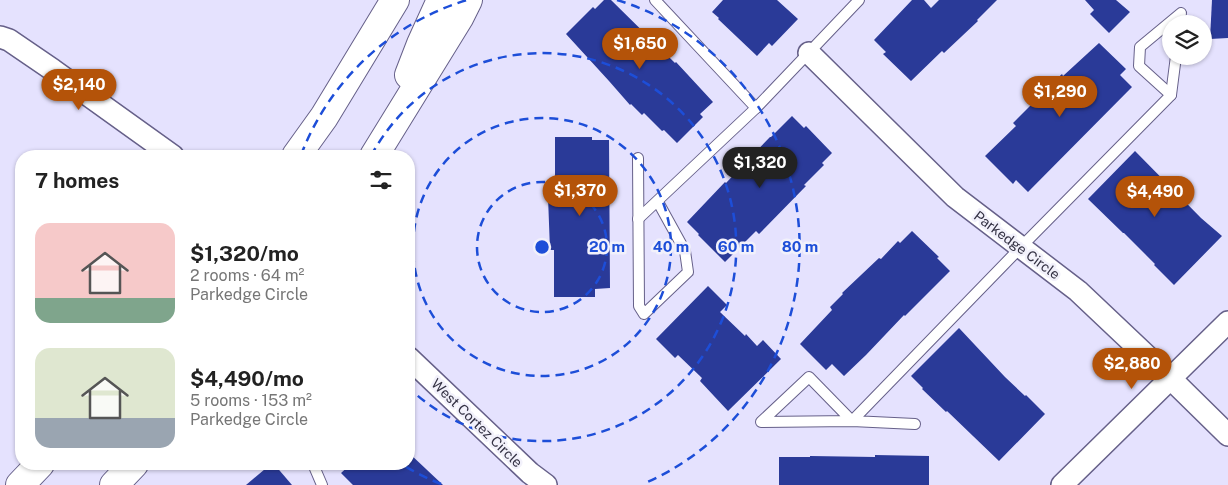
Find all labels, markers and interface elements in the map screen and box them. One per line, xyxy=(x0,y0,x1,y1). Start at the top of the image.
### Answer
map controls xyxy=(1162,15,1212,65)
button: layers xyxy=(1162,15,1212,65)
pin: $1,650 xyxy=(599,28,681,70)
text: $1,650 xyxy=(613,34,667,53)
pin: $2,140 xyxy=(38,68,120,111)
text: $2,140 xyxy=(52,75,106,94)
pin: $1,290 xyxy=(1019,76,1101,118)
text: $1,290 xyxy=(1033,82,1087,101)
pin: $1,320 xyxy=(719,146,801,189)
text: $1,320 xyxy=(733,153,787,172)
icon: filters xyxy=(367,166,395,194)
text: 7 homes xyxy=(35,168,119,193)
pin: $1,370 xyxy=(539,174,621,217)
pin: $4,490 xyxy=(1114,176,1196,218)
text: $1,370 xyxy=(554,181,606,200)
text: $4,490 xyxy=(1126,182,1184,201)
street label: Parkedge Circle xyxy=(971,207,1063,283)
centre of rings xyxy=(533,238,551,256)
text: 20 m xyxy=(589,238,625,255)
text: 40 m xyxy=(653,238,689,255)
text: 60 m xyxy=(718,238,754,255)
text: 80 m xyxy=(782,238,818,255)
text: $1,320/mo xyxy=(190,241,299,266)
icon: home xyxy=(75,243,135,303)
text: 2 rooms · 64 m² xyxy=(190,266,304,285)
text: Parkedge Circle xyxy=(190,285,308,304)
pin: $2,880 xyxy=(1091,348,1173,390)
text: $2,880 xyxy=(1103,354,1161,373)
text: $4,490/mo xyxy=(190,366,304,391)
icon: home xyxy=(75,368,135,428)
street label: West Cortez Circle xyxy=(428,375,526,471)
text: 5 rooms · 153 m² xyxy=(190,391,312,410)
text: Parkedge Circle xyxy=(190,410,308,429)

